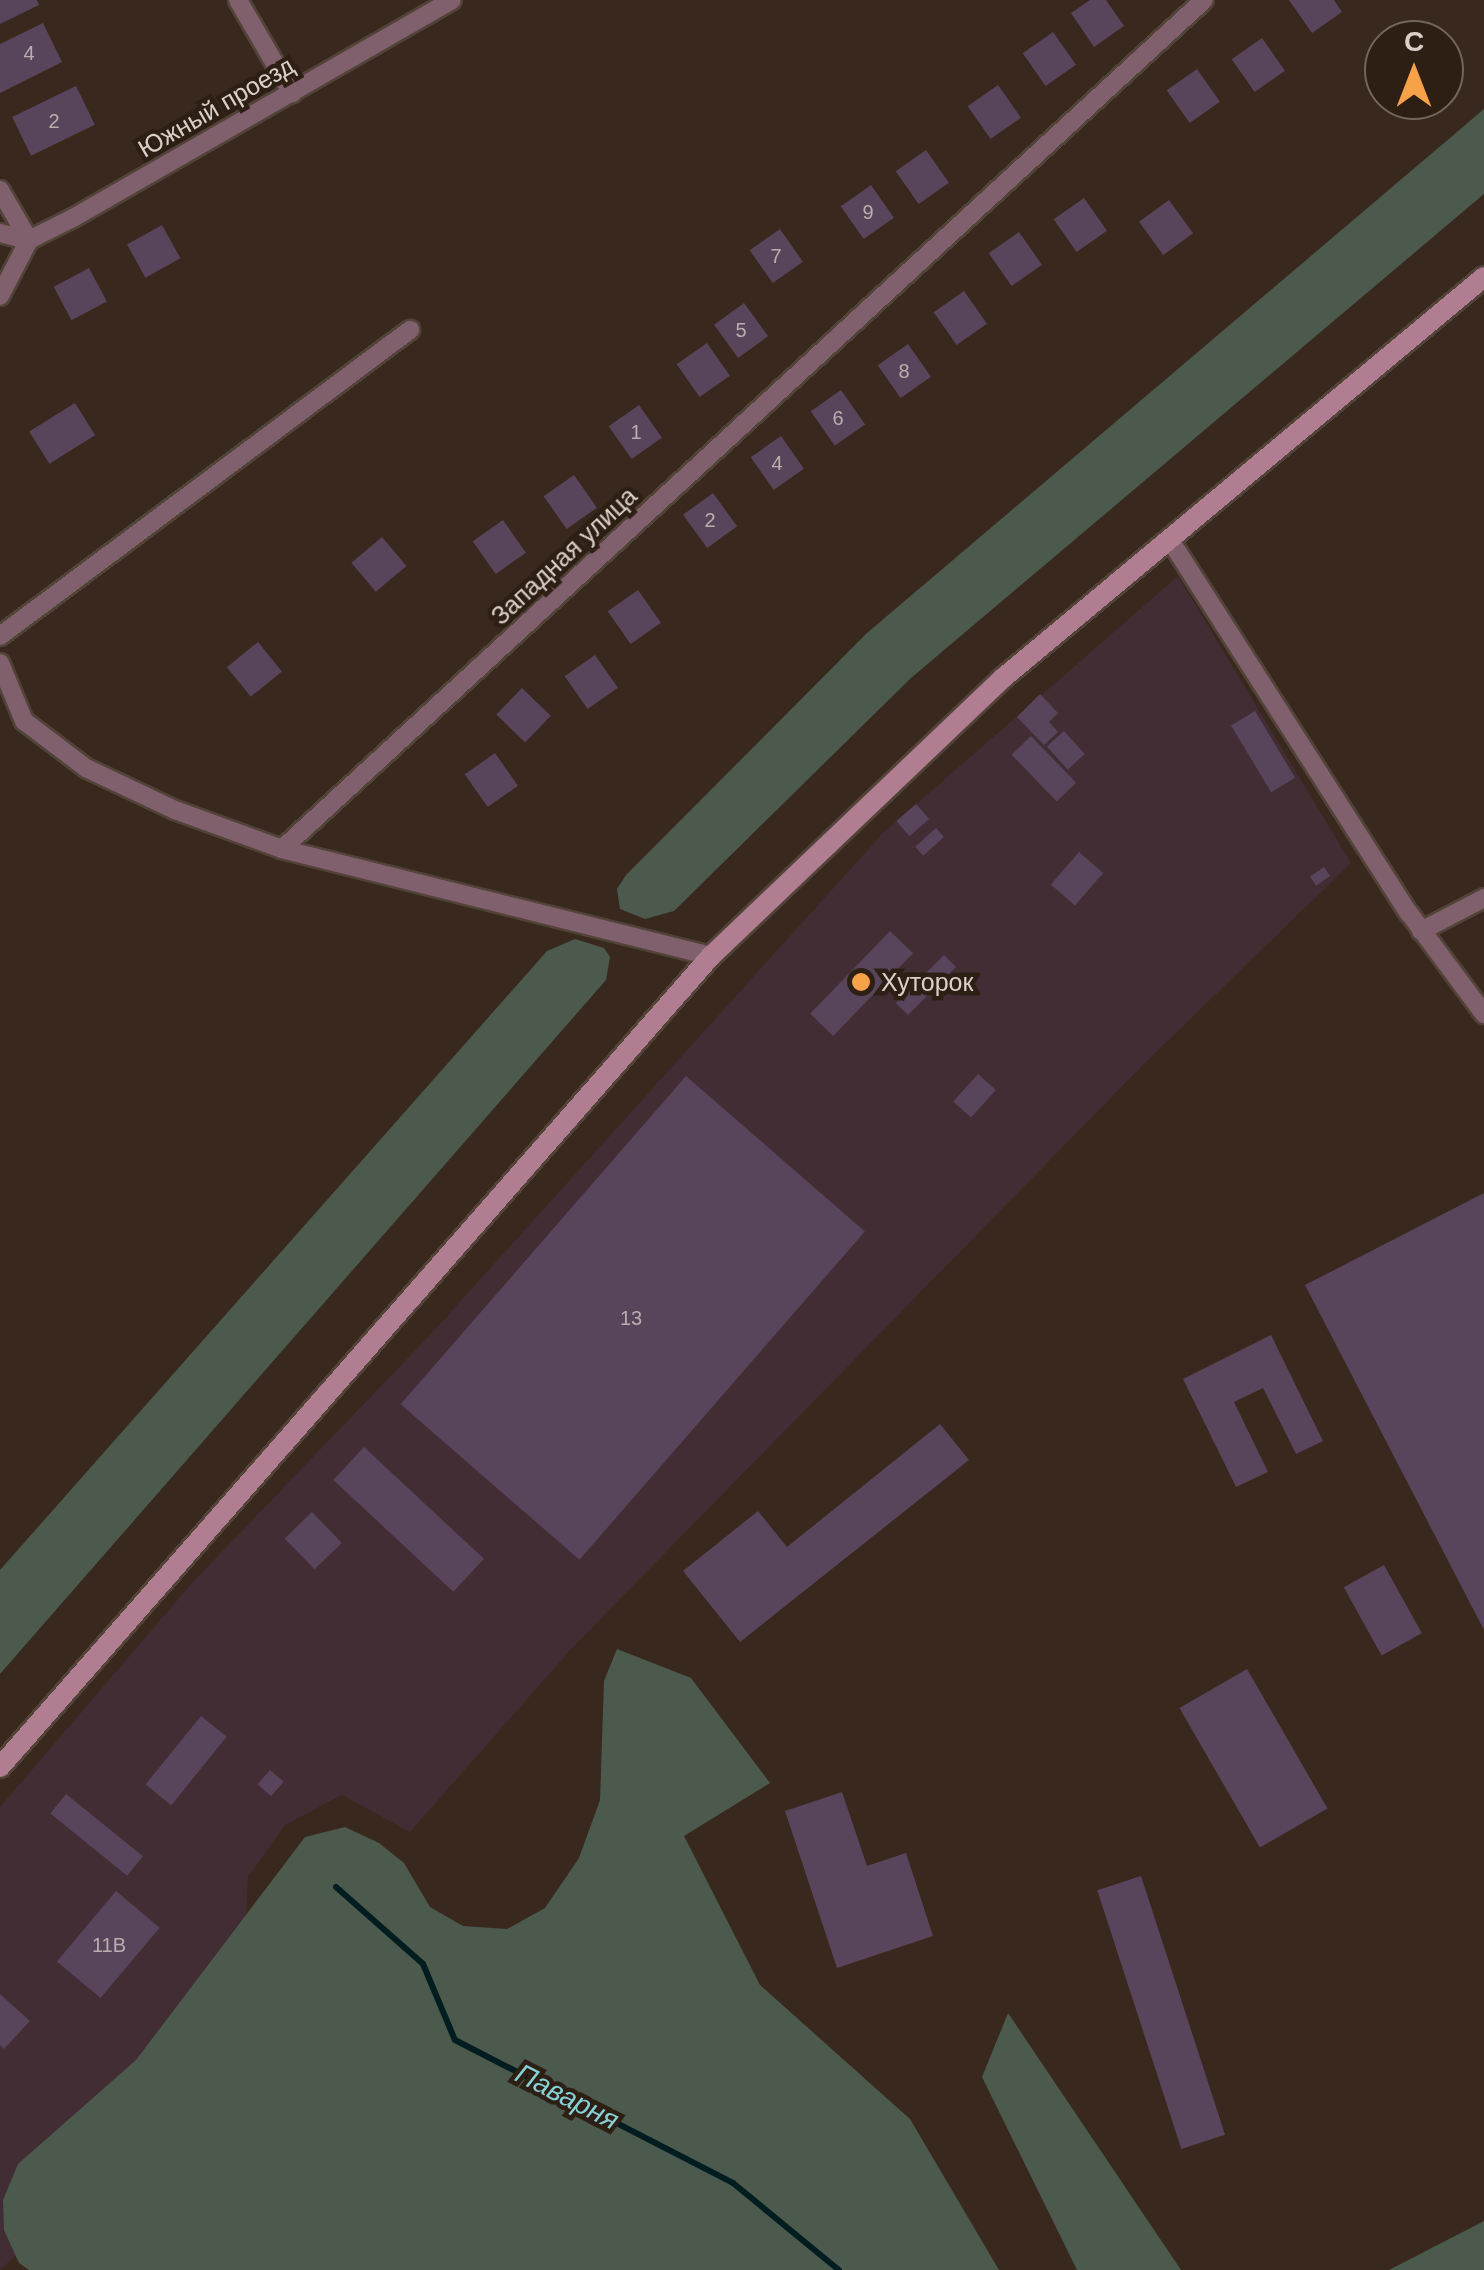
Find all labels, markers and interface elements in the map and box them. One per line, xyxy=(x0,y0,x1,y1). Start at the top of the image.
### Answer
north arrow xyxy=(1364,20,1464,120)
text: С xyxy=(1404,26,1424,57)
house number: 4 xyxy=(23,41,35,65)
street label: Южный проезд xyxy=(133,50,299,164)
house number: 2 xyxy=(48,109,60,133)
house number: 9 xyxy=(862,200,874,224)
house number: 7 xyxy=(770,244,782,268)
house number: 5 xyxy=(735,318,747,342)
house number: 8 xyxy=(898,359,910,383)
house number: 6 xyxy=(832,406,844,430)
house number: 1 xyxy=(630,420,642,444)
house number: 4 xyxy=(771,451,783,475)
street label: Западная улица xyxy=(485,481,643,631)
house number: 2 xyxy=(704,508,716,532)
place label: Хуторок xyxy=(881,967,973,997)
marker: Хуторок xyxy=(850,971,872,993)
house number: 13 xyxy=(620,1306,642,1330)
house number: 11В xyxy=(92,1933,126,1957)
water label: Паварня xyxy=(510,2057,624,2137)

